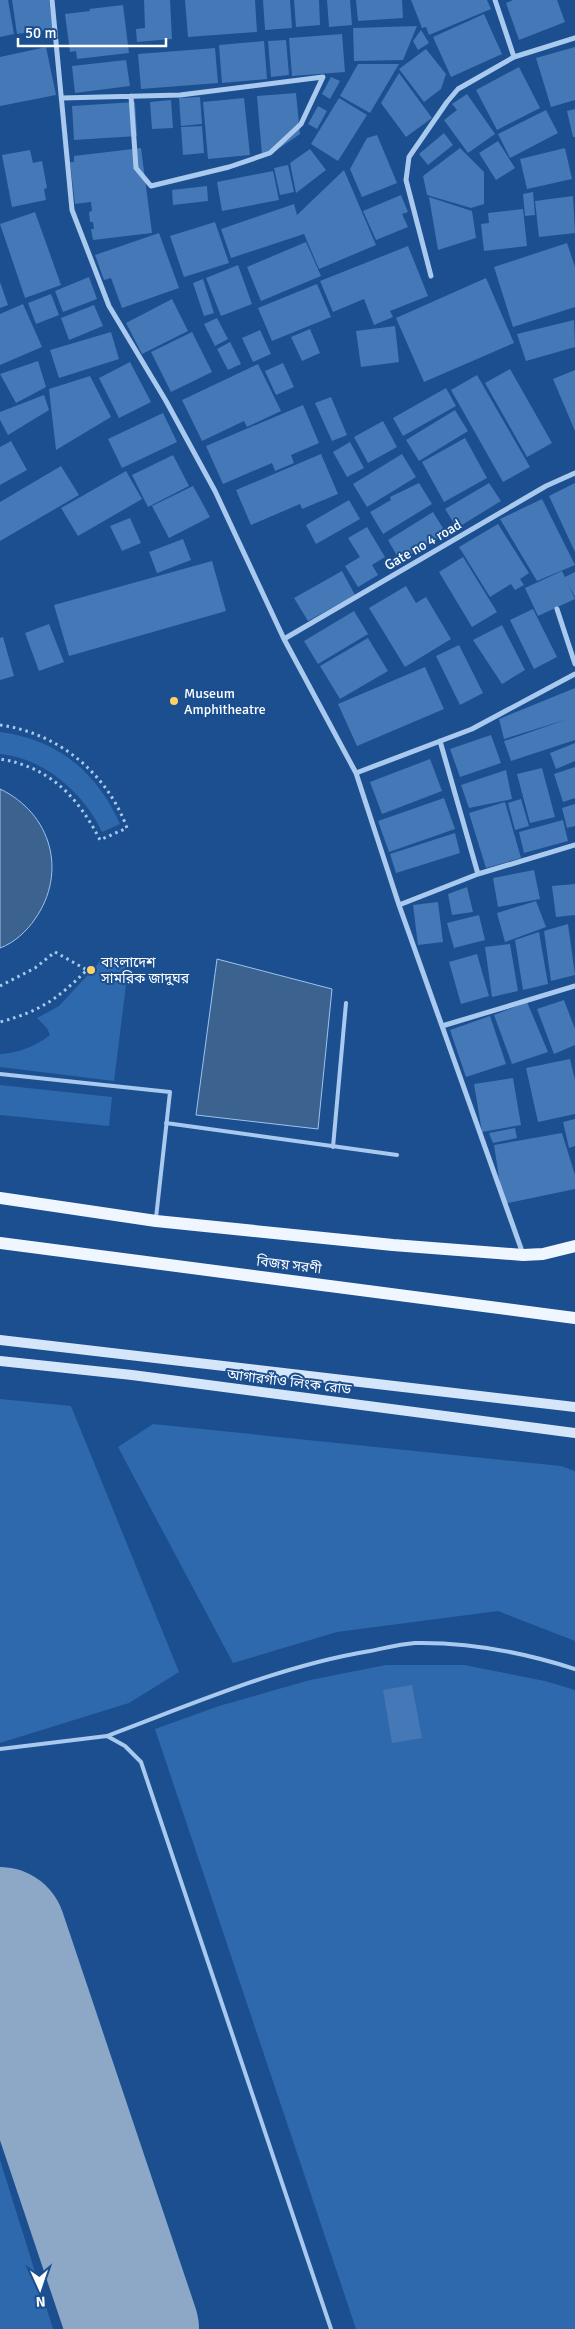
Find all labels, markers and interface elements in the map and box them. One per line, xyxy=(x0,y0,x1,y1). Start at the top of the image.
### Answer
scale bar xyxy=(18,15,165,47)
text: 50 m xyxy=(25,24,56,42)
street label: Gate no 4 road xyxy=(381,516,465,574)
place label: Museum Amphitheatre xyxy=(184,685,266,718)
marker: Museum Amphitheatre xyxy=(168,695,180,707)
place label: বাংলাদেশ সামরিক জাদুঘর xyxy=(100,954,190,987)
marker: বাংলাদেশ সামরিক জাদুঘর xyxy=(85,964,97,976)
street label: বিজয় সরণী xyxy=(254,1252,323,1277)
street label: আগারগাঁও লিংক রোড xyxy=(225,1365,353,1398)
north arrow xyxy=(15,2264,65,2314)
text: N xyxy=(35,2293,46,2310)

